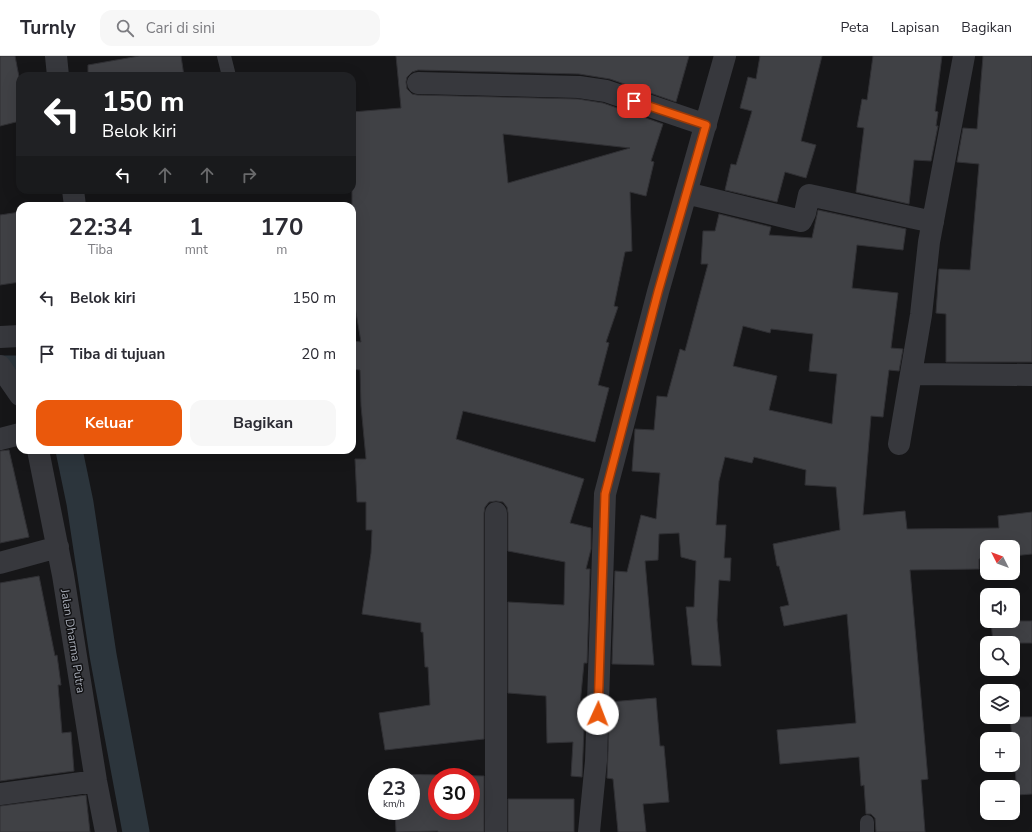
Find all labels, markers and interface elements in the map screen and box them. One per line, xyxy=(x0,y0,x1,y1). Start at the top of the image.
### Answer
search box xyxy=(100,10,380,46)
text: Turnly xyxy=(20,15,76,41)
icon: search xyxy=(114,17,136,39)
text: Cari di sini xyxy=(146,18,215,38)
text: Peta xyxy=(841,18,869,37)
text: Lapisan xyxy=(891,18,939,37)
text: Bagikan xyxy=(961,18,1012,37)
text: 150 m xyxy=(102,83,185,121)
pin xyxy=(617,84,651,118)
icon: left xyxy=(36,88,88,140)
icon: arrive xyxy=(623,90,645,112)
text: Belok kiri xyxy=(102,119,176,143)
icon: left xyxy=(112,164,134,186)
icon: ahead xyxy=(154,164,176,186)
icon: ahead xyxy=(196,164,218,186)
icon: right xyxy=(238,164,260,186)
text: 22:34 xyxy=(69,211,132,243)
text: 1 xyxy=(189,211,203,243)
text: 170 xyxy=(260,211,303,243)
text: Tiba xyxy=(88,241,113,259)
text: mnt xyxy=(185,241,208,259)
text: m xyxy=(276,241,287,259)
icon: left xyxy=(36,287,58,309)
text: Belok kiri xyxy=(70,288,135,308)
text: 150 m xyxy=(292,288,336,308)
icon: arrive xyxy=(36,343,58,365)
text: Tiba di tujuan xyxy=(70,344,165,364)
text: 20 m xyxy=(301,344,336,364)
button: Keluar xyxy=(36,400,182,446)
button: Bagikan xyxy=(190,400,336,446)
north arrow xyxy=(980,540,1020,580)
map controls xyxy=(980,540,1020,820)
street label: Jalan Dharma Putra xyxy=(57,587,89,694)
button: sound xyxy=(980,588,1020,628)
button: search xyxy=(980,636,1020,676)
button: layers xyxy=(980,684,1020,724)
position arrow xyxy=(577,693,619,735)
button: + xyxy=(980,732,1020,772)
speed limit sign: 30 xyxy=(428,768,480,820)
text: 23 xyxy=(382,775,406,802)
button: − xyxy=(980,780,1020,820)
text: km/h xyxy=(383,797,405,811)

